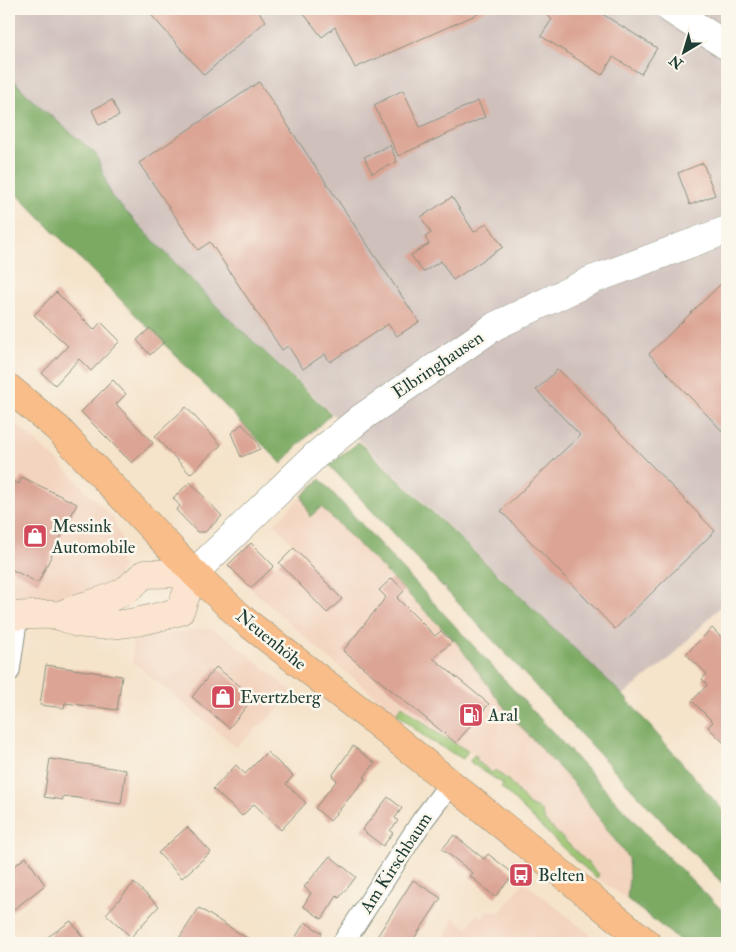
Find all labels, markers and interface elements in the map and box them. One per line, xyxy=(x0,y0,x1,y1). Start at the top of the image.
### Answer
north arrow xyxy=(658,28,708,78)
text: N xyxy=(666,51,687,73)
street label: Elbringhausen xyxy=(388,326,488,404)
place label: Messink Automobile xyxy=(51,515,136,559)
shop icon: Messink Automobile xyxy=(22,523,48,549)
street label: Neuenhöhe xyxy=(231,605,311,676)
shop icon: Evertzberg xyxy=(210,684,236,710)
place label: Evertzberg xyxy=(240,686,322,709)
fuel station icon: Aral xyxy=(458,702,484,728)
place label: Aral xyxy=(487,704,519,727)
street label: Am Kirschbaum xyxy=(354,808,437,919)
bus stop icon: Belten xyxy=(508,862,534,888)
place label: Belten xyxy=(538,864,584,887)

